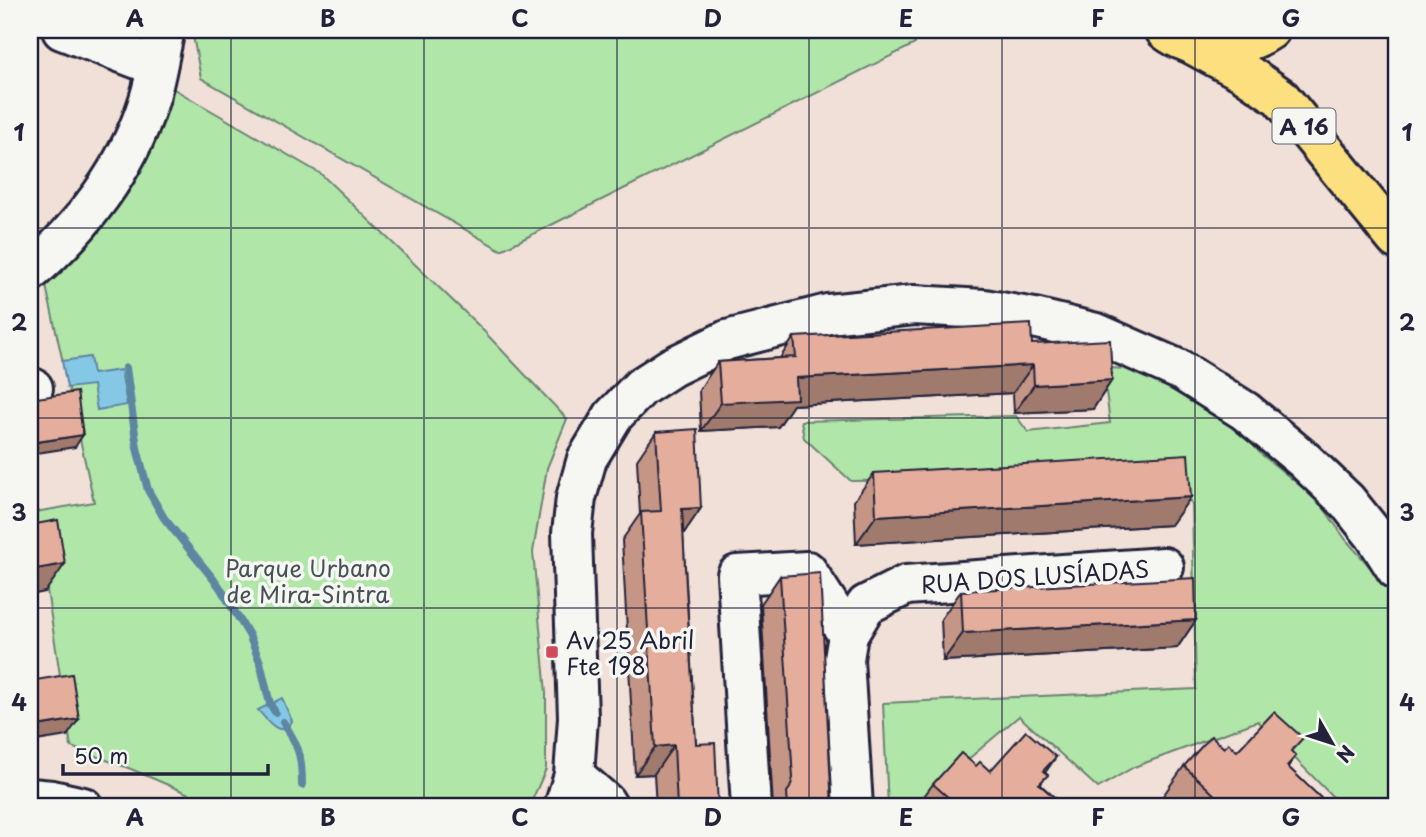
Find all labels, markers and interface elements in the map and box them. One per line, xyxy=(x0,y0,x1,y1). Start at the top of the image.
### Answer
text: A xyxy=(126,0,144,35)
text: B xyxy=(320,0,336,35)
text: C xyxy=(511,0,529,35)
text: D xyxy=(704,0,722,35)
text: E xyxy=(899,0,913,35)
text: F xyxy=(1091,0,1105,35)
text: G xyxy=(1282,0,1300,35)
road number: A 16 xyxy=(1272,108,1336,144)
text: 1 xyxy=(14,114,25,149)
text: 1 xyxy=(1402,114,1413,149)
text: 2 xyxy=(11,304,27,339)
text: 2 xyxy=(1399,304,1415,339)
text: 3 xyxy=(11,494,27,529)
text: 3 xyxy=(1399,494,1415,529)
park label: Parque Urbano de Mira-Sintra xyxy=(225,550,391,611)
street label: RUA DOS LUSÍADAS xyxy=(920,551,1150,601)
place label: Av 25 Abril Fte 198 xyxy=(566,622,694,683)
marker: Av 25 Abril Fte 198 xyxy=(544,644,560,660)
text: 4 xyxy=(11,684,27,719)
text: 4 xyxy=(1399,684,1415,719)
north arrow xyxy=(1296,708,1366,778)
scale bar xyxy=(63,732,268,776)
text: 50 m xyxy=(74,739,128,771)
text: N xyxy=(1330,740,1362,769)
text: A xyxy=(126,799,144,834)
text: B xyxy=(320,799,336,834)
text: C xyxy=(511,799,529,834)
text: D xyxy=(704,799,722,834)
text: E xyxy=(899,799,913,834)
text: F xyxy=(1091,799,1105,834)
text: G xyxy=(1282,799,1300,834)

